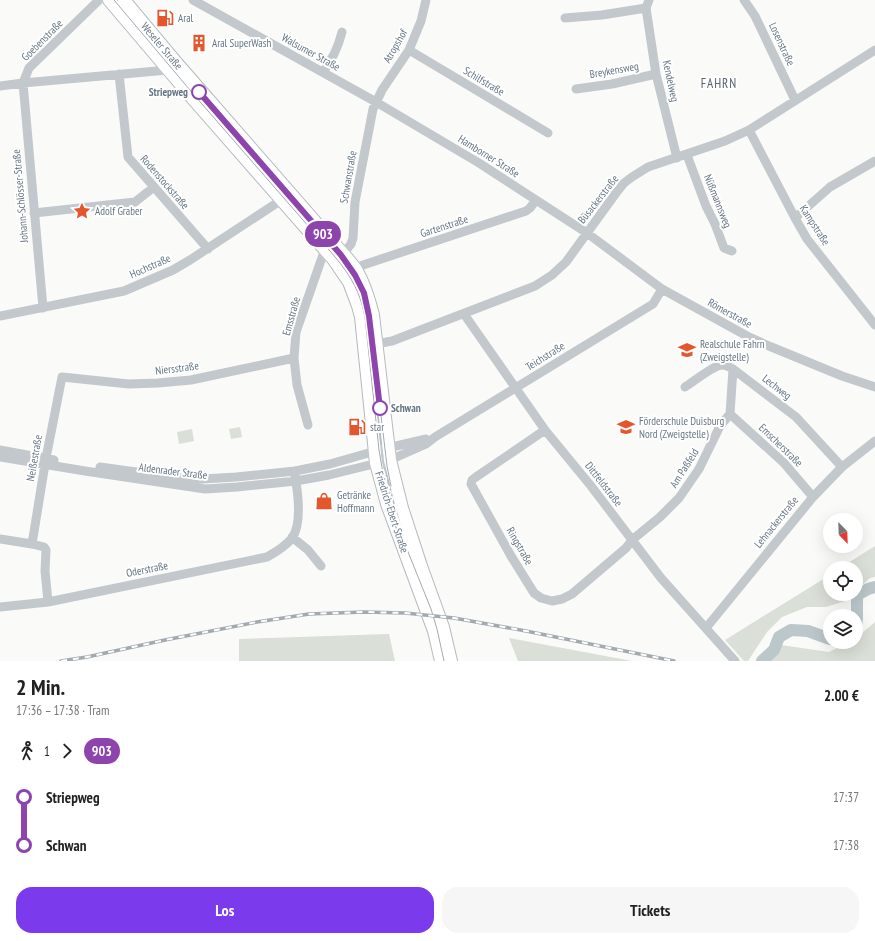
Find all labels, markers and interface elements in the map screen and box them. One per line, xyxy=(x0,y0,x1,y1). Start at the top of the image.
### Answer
fuel station icon: Aral xyxy=(155,8,175,28)
place label: Aral xyxy=(178,11,194,25)
street label: Goebenstraße xyxy=(18,16,66,64)
street label: Weseler Straße xyxy=(138,20,186,73)
street label: Losenstraße xyxy=(766,20,798,68)
street label: Atropshof xyxy=(380,26,411,65)
street label: Walsumer Straße xyxy=(279,30,343,74)
building icon: Aral SuperWash xyxy=(189,33,209,53)
place label: Aral SuperWash xyxy=(212,36,271,50)
street label: Breykensweg xyxy=(588,59,640,81)
street label: Kendelweg xyxy=(660,59,682,103)
street label: Schilfstraße xyxy=(461,63,507,99)
district label: FAHRN xyxy=(701,75,737,92)
marker: Striepweg xyxy=(191,84,207,100)
place label: Striepweg xyxy=(149,85,188,99)
street label: Hamborner Straße xyxy=(456,132,523,181)
street label: Johann-Schlösser-Straße xyxy=(9,148,31,244)
street label: Schwanstraße xyxy=(336,149,360,204)
street label: Rodenstockstraße xyxy=(138,152,193,212)
street label: Büsackerstraße xyxy=(575,172,622,226)
street label: Nüßmannsweg xyxy=(701,172,735,230)
place icon: Adolf Graber xyxy=(72,201,92,221)
street label: Kampstraße xyxy=(797,202,834,248)
place label: Adolf Graber xyxy=(95,204,143,218)
street label: Gartenstraße xyxy=(418,212,470,240)
line badge: 903 xyxy=(300,221,346,247)
text: 903 xyxy=(313,225,333,243)
street label: Hochstraße xyxy=(127,251,173,281)
street label: Emsstraße xyxy=(279,295,303,337)
street label: Römerstraße xyxy=(705,295,755,331)
place label: Realschule Fahrn (Zweigstelle) xyxy=(700,337,765,364)
street label: Teichstraße xyxy=(523,338,568,373)
school or university icon: Realschule Fahrn (Zweigstelle) xyxy=(677,340,697,360)
street label: Niersstraße xyxy=(154,358,200,378)
street label: Lechweg xyxy=(760,371,794,403)
marker: Schwan xyxy=(372,400,388,416)
place label: Schwan xyxy=(391,401,421,415)
place label: Förderschule Duisburg Nord (Zweigstelle) xyxy=(639,414,725,441)
fuel station icon: star xyxy=(347,417,367,437)
school or university icon: Förderschule Duisburg Nord (Zweigstelle) xyxy=(616,417,636,437)
place label: star xyxy=(370,420,384,434)
street label: Emscherstraße xyxy=(756,421,806,470)
street label: Neißestraße xyxy=(23,433,45,482)
street label: Am Paßfeld xyxy=(666,446,702,490)
street label: Dittfeldstraße xyxy=(582,459,626,510)
street label: Aldenrader Straße xyxy=(138,460,209,482)
street label: Friedrich-Ebert-Straße xyxy=(372,469,412,555)
place label: Getränke Hoffmann xyxy=(337,488,375,515)
shop icon: Getränke Hoffmann xyxy=(314,491,334,511)
street label: Lehnackerstraße xyxy=(751,493,801,551)
north arrow xyxy=(823,513,863,553)
map controls xyxy=(823,513,863,649)
street label: Ringstraße xyxy=(504,525,537,568)
street label: Oderstraße xyxy=(125,558,170,580)
button: locate xyxy=(823,561,863,601)
button: layers xyxy=(823,609,863,649)
text: 2 Min. xyxy=(16,673,65,701)
text: 2.00 € xyxy=(824,686,859,705)
text: 17:36 – 17:38 · Tram xyxy=(16,702,109,719)
icon: walk xyxy=(16,740,38,762)
icon: forward xyxy=(56,740,78,762)
text: 903 xyxy=(92,742,112,760)
text: 1 xyxy=(44,743,50,760)
text: Striepweg xyxy=(46,788,100,807)
text: 17:37 xyxy=(833,789,859,806)
text: Schwan xyxy=(46,836,86,855)
text: 17:38 xyxy=(833,837,859,854)
button: Los xyxy=(16,887,434,933)
button: Tickets xyxy=(442,887,859,933)

